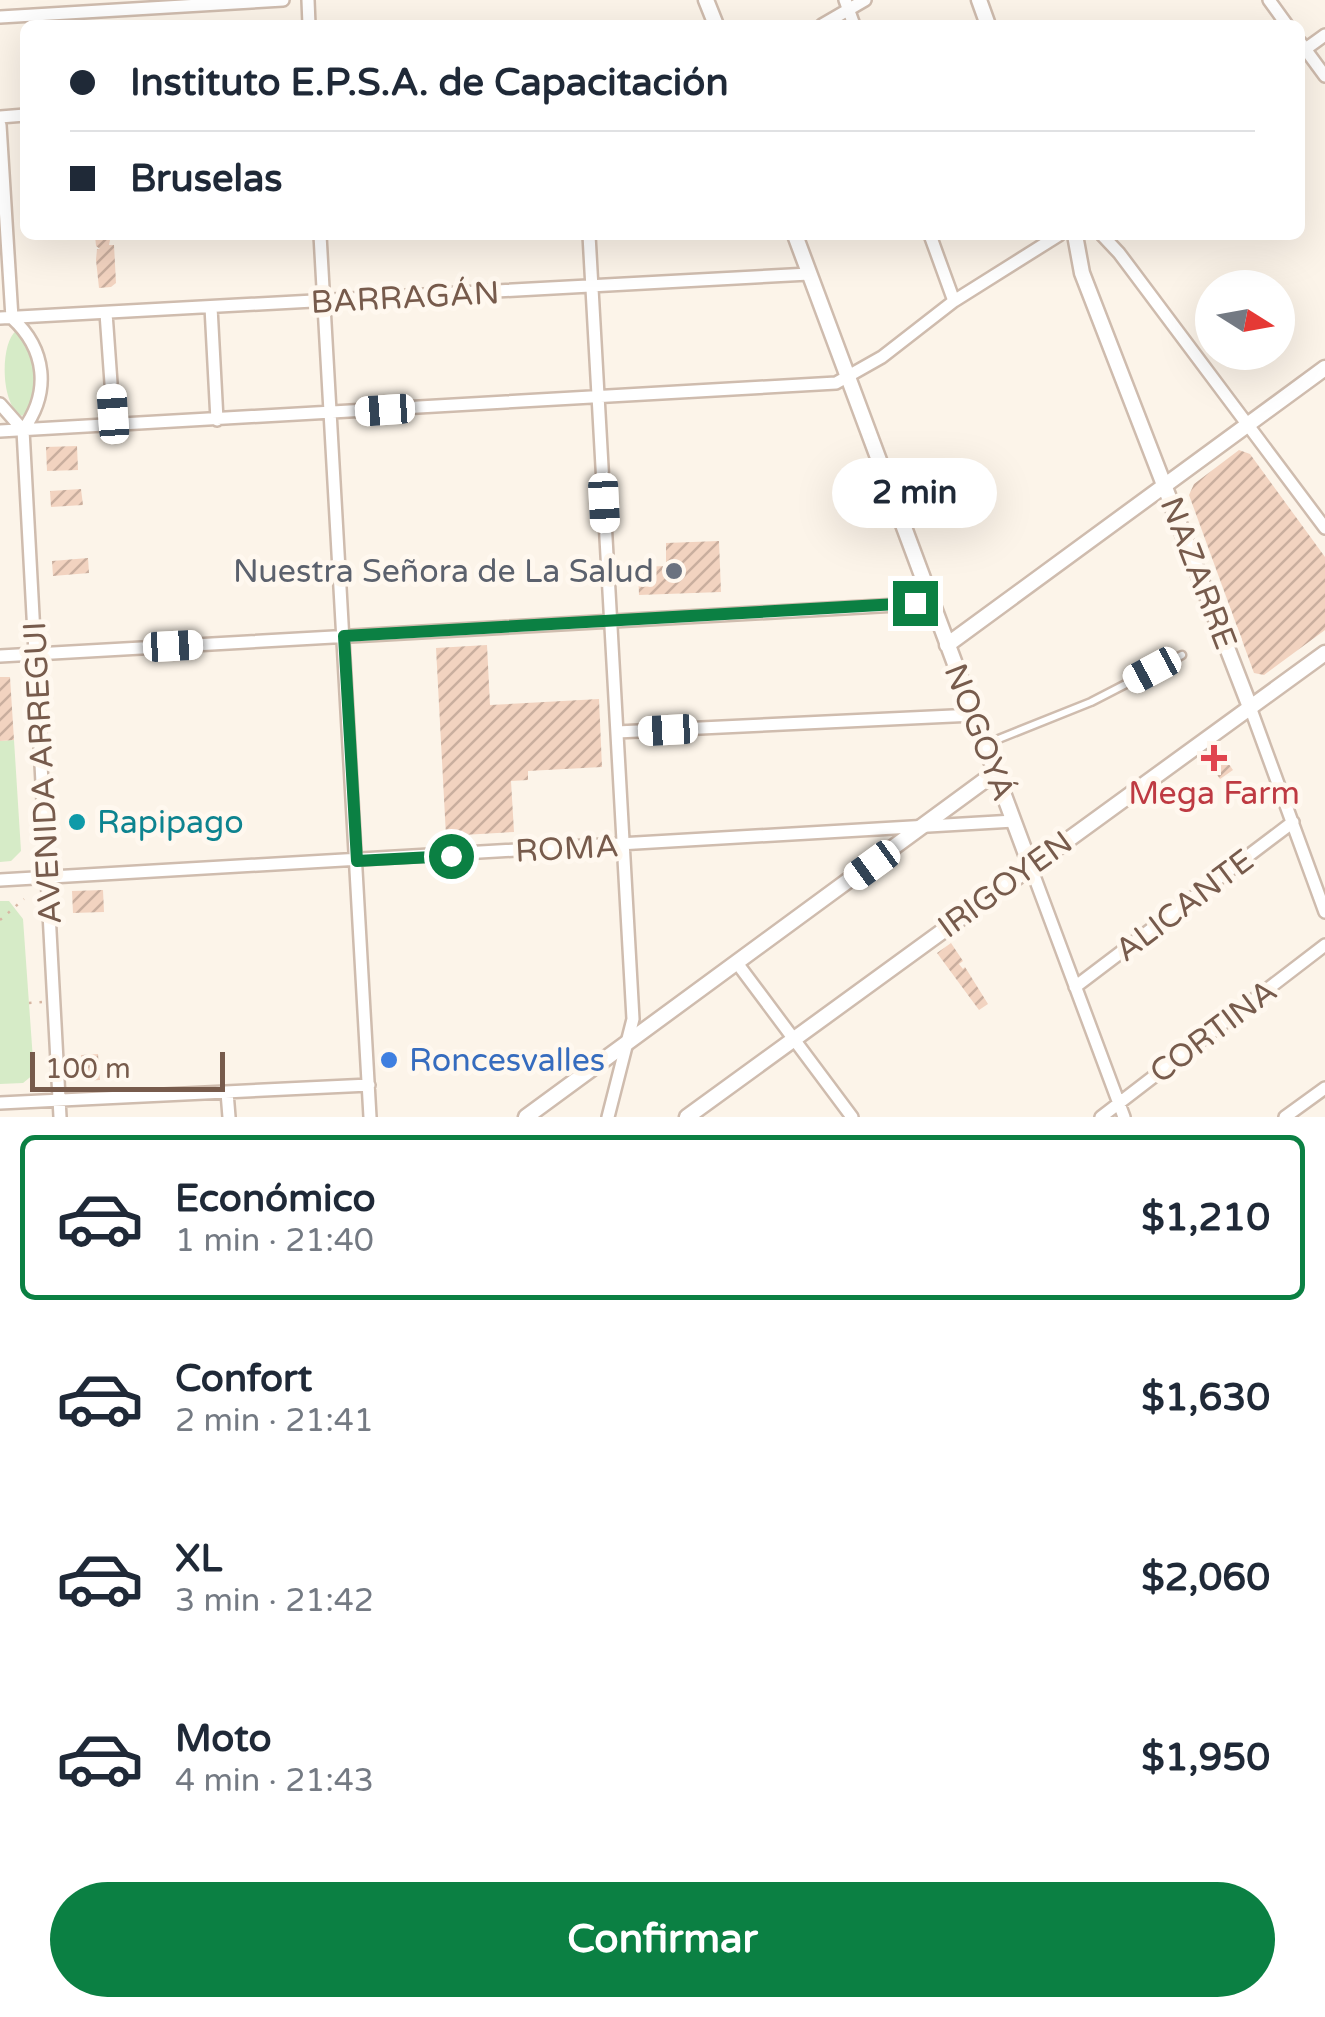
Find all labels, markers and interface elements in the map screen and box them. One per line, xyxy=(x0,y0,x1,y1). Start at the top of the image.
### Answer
text: Instituto E.P.S.A. de Capacitación xyxy=(130,60,729,106)
text: Bruselas xyxy=(130,156,283,202)
north arrow xyxy=(1195,270,1295,370)
map controls xyxy=(1195,270,1295,370)
street label: BARRAGÁN xyxy=(310,273,500,322)
car xyxy=(96,383,130,445)
car xyxy=(354,393,416,427)
callout: 2 min xyxy=(832,458,998,528)
car xyxy=(587,472,621,534)
text: 2 min xyxy=(872,474,957,512)
street label: NAZARRE xyxy=(1152,492,1244,655)
place label: Nuestra Señora de La Salud xyxy=(233,553,654,591)
marker: Nuestra Señora de La Salud xyxy=(663,560,685,582)
route end xyxy=(893,581,938,626)
street label: AVENIDA ARREGUI xyxy=(16,621,70,925)
car xyxy=(142,629,204,663)
car xyxy=(1118,643,1186,697)
street label: NOGOYÁ xyxy=(936,658,1023,806)
car xyxy=(637,713,699,747)
marker: Mega Farm xyxy=(1203,747,1225,769)
place label: Mega Farm xyxy=(1128,775,1300,813)
place label: Rapipago xyxy=(97,804,244,842)
marker: Rapipago xyxy=(66,811,88,833)
street label: IRIGOYEN xyxy=(931,823,1080,946)
street label: ROMA xyxy=(514,827,620,871)
route start xyxy=(429,834,474,879)
car xyxy=(839,835,905,895)
street label: ALICANTE xyxy=(1108,842,1261,970)
street label: CORTINA xyxy=(1143,972,1284,1092)
place label: Roncesvalles xyxy=(409,1042,605,1080)
scale bar xyxy=(30,1047,225,1092)
marker: Roncesvalles xyxy=(378,1049,400,1071)
text: 100 m xyxy=(45,1052,131,1086)
icon: car xyxy=(55,1173,145,1263)
text: Económico xyxy=(175,1176,376,1222)
text: $1,210 xyxy=(1141,1195,1270,1241)
text: 1 min · 21:40 xyxy=(175,1222,374,1260)
icon: car xyxy=(55,1353,145,1443)
text: Confort xyxy=(175,1356,312,1402)
text: $1,630 xyxy=(1141,1375,1270,1421)
text: 2 min · 21:41 xyxy=(175,1402,374,1440)
icon: car xyxy=(55,1533,145,1623)
text: XL xyxy=(175,1536,222,1582)
text: $2,060 xyxy=(1141,1555,1270,1601)
text: 3 min · 21:42 xyxy=(175,1582,374,1620)
icon: car xyxy=(55,1713,145,1803)
text: Moto xyxy=(175,1716,271,1762)
text: $1,950 xyxy=(1141,1735,1270,1781)
text: 4 min · 21:43 xyxy=(175,1762,374,1800)
button: Confirmar xyxy=(50,1882,1275,1997)

